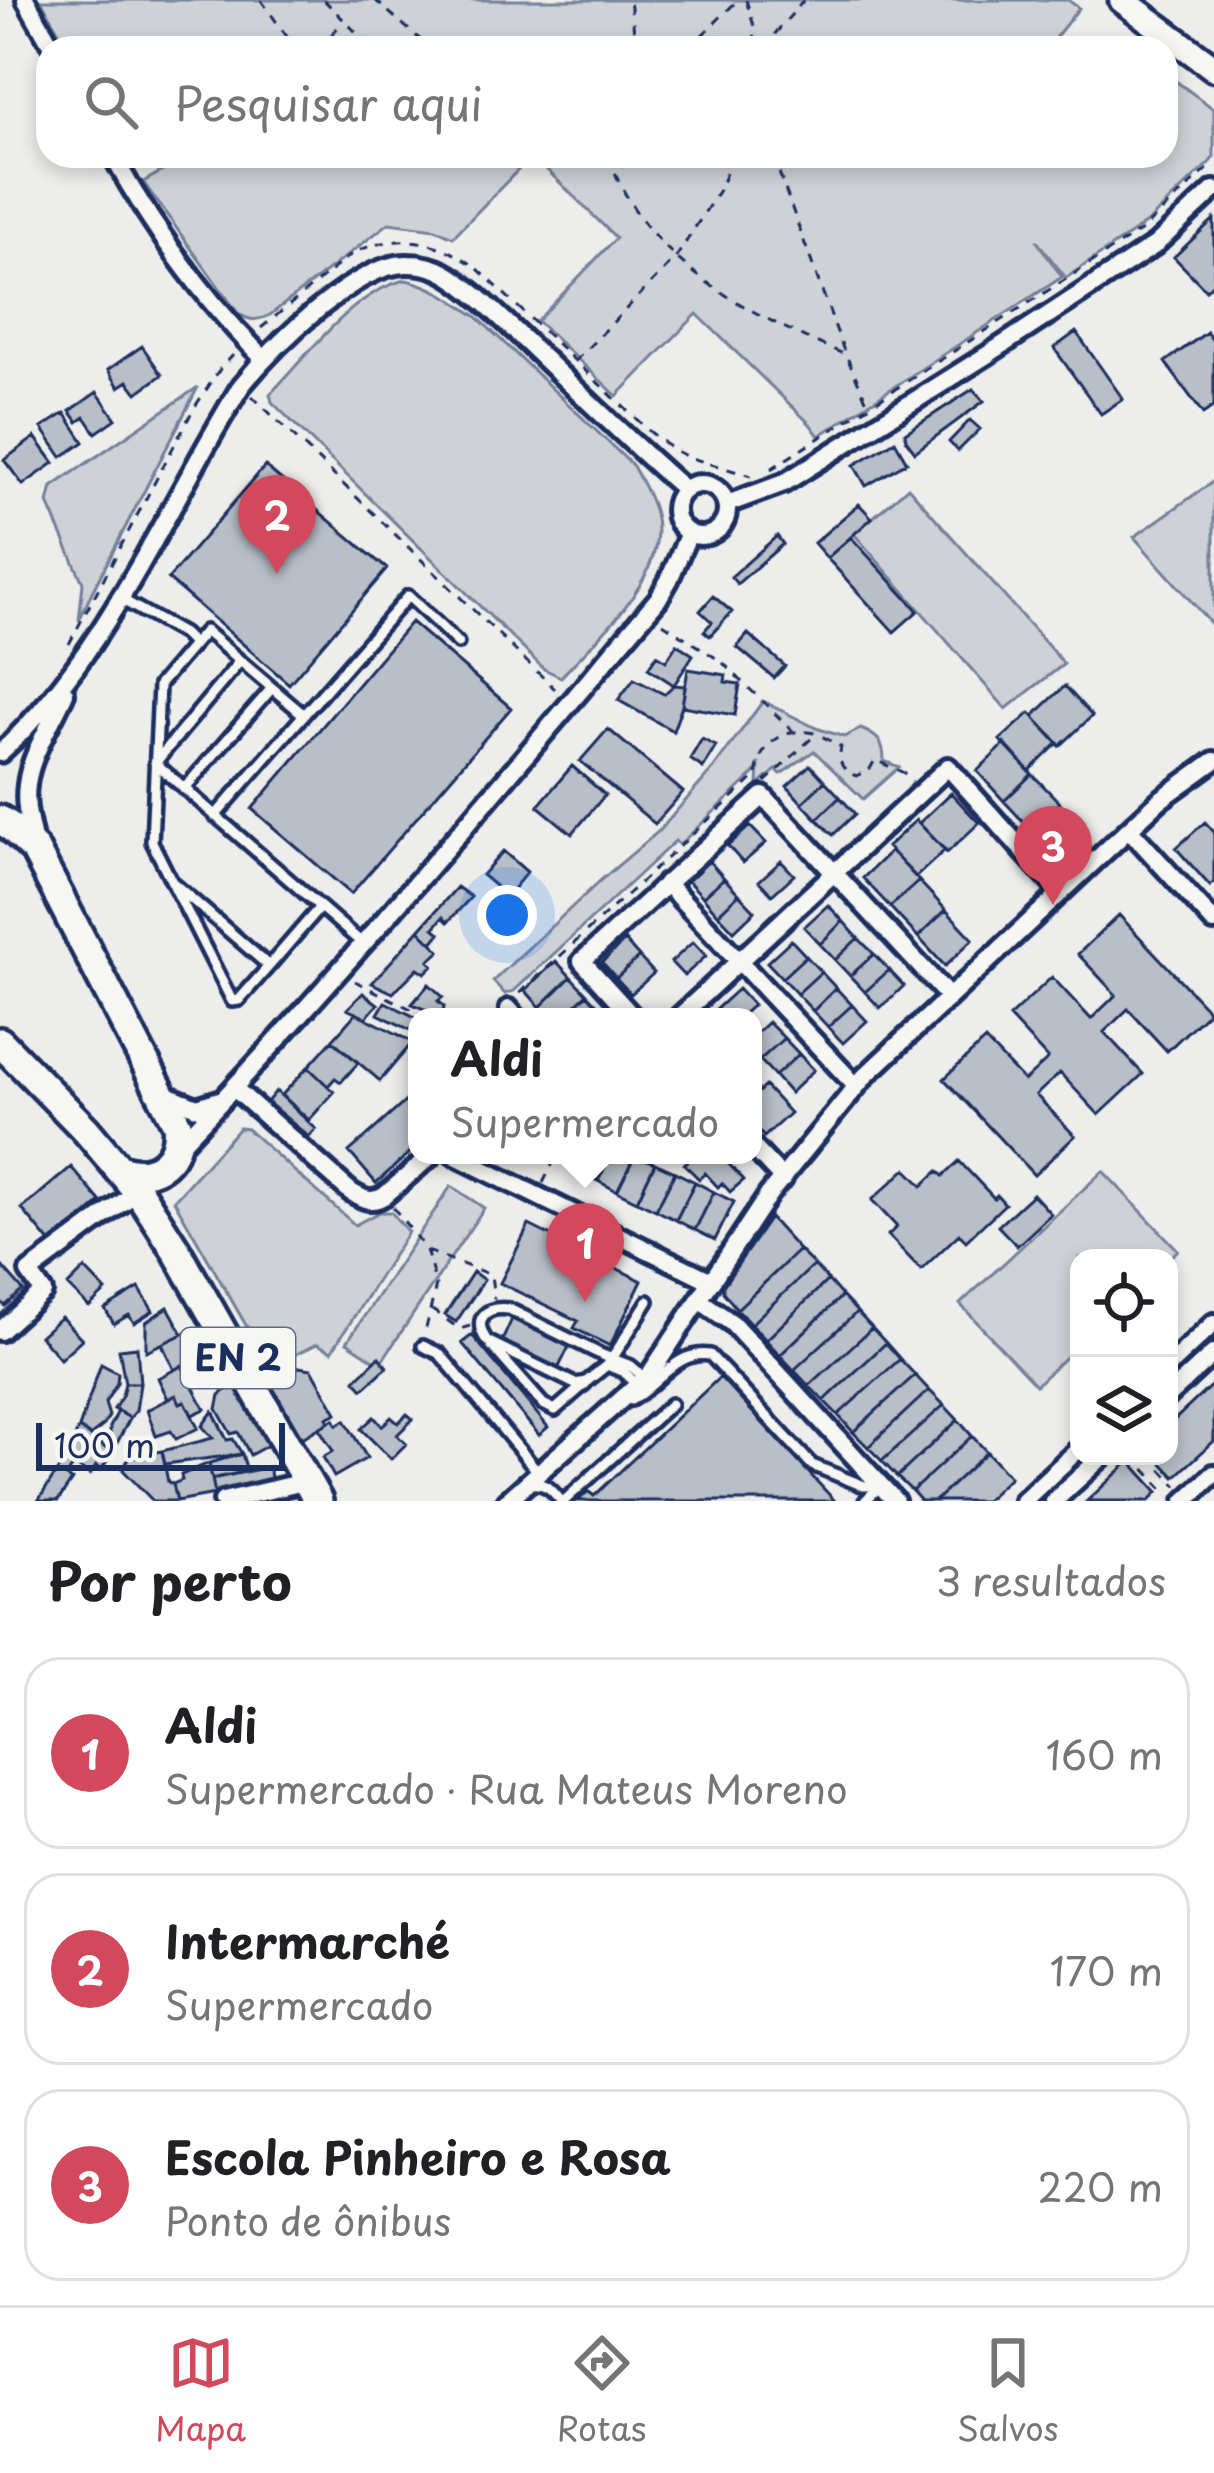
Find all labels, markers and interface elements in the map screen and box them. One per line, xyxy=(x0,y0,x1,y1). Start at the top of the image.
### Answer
search box xyxy=(36,36,1178,168)
text: Pesquisar aqui xyxy=(174,68,483,136)
icon: search xyxy=(78,69,144,135)
pin: 2 xyxy=(238,475,316,574)
pin: 3 xyxy=(1014,806,1092,905)
your location xyxy=(477,885,537,945)
popup xyxy=(408,1008,762,1164)
text: Aldi xyxy=(451,1023,543,1091)
text: Supermercado xyxy=(451,1091,719,1150)
pin: 1 xyxy=(546,1203,624,1302)
map controls xyxy=(1070,1249,1178,1465)
button: locate xyxy=(1070,1249,1178,1357)
road number: EN 2 xyxy=(181,1328,295,1388)
button: layers xyxy=(1070,1357,1178,1465)
scale bar xyxy=(36,1417,285,1470)
text: 100 m xyxy=(54,1419,155,1469)
text: Por perto xyxy=(48,1541,292,1618)
text: 3 resultados xyxy=(936,1550,1166,1609)
text: Aldi xyxy=(165,1690,257,1758)
text: 1 xyxy=(81,1724,99,1783)
text: 160 m xyxy=(1046,1724,1163,1783)
text: Supermercado · Rua Mateus Moreno xyxy=(165,1758,848,1817)
text: Intermarché xyxy=(165,1906,450,1974)
text: 2 xyxy=(76,1940,104,1999)
text: 170 m xyxy=(1050,1940,1163,1999)
text: Supermercado xyxy=(165,1974,434,2033)
text: Escola Pinheiro e Rosa xyxy=(165,2122,671,2190)
text: 3 xyxy=(77,2156,103,2215)
text: 220 m xyxy=(1038,2156,1163,2215)
text: Ponto de ônibus xyxy=(165,2190,451,2249)
tab: Mapa xyxy=(155,2330,246,2452)
tab: Rotas xyxy=(557,2330,646,2452)
tab: Salvos xyxy=(957,2330,1059,2452)

